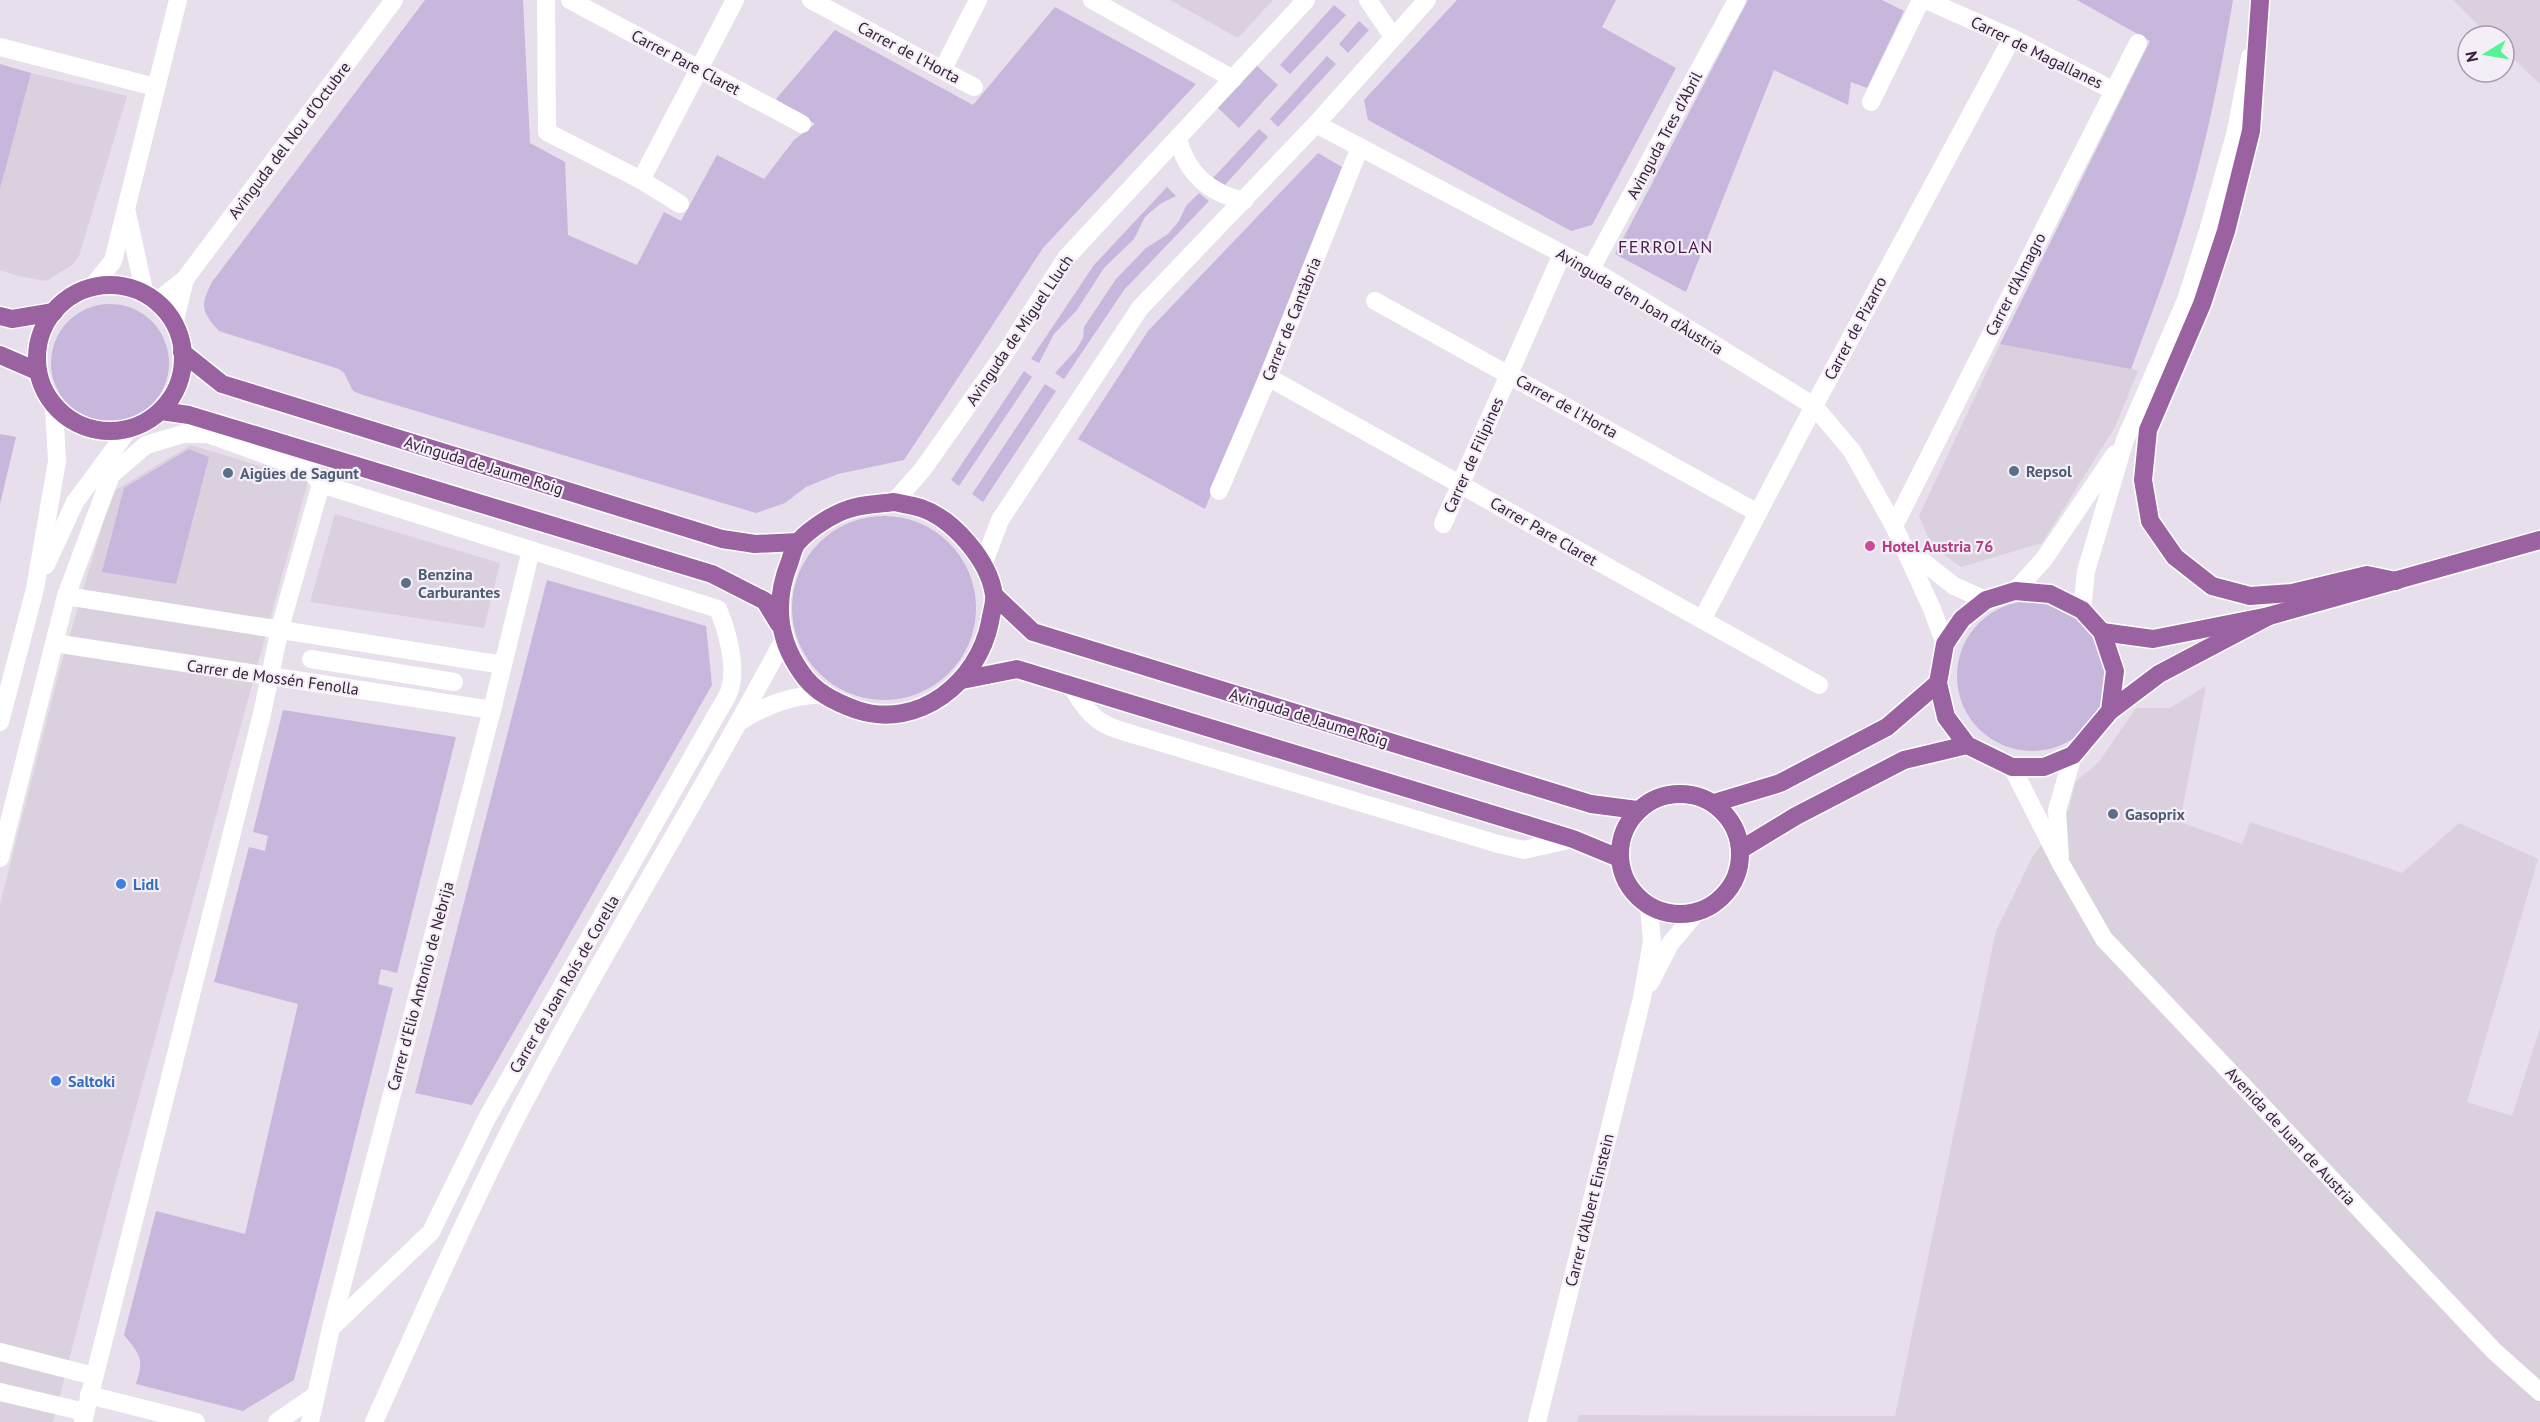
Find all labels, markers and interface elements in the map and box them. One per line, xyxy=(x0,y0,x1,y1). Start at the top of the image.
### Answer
street label: Carrer de Magallanes xyxy=(1968,11,2107,93)
street label: Carrer de l'Horta xyxy=(854,17,964,87)
north arrow xyxy=(2456,24,2516,84)
street label: Carrer Pare Claret xyxy=(628,25,744,99)
text: N xyxy=(2460,50,2482,64)
street label: Avinguda del Nou d'Octubre xyxy=(223,58,355,222)
street label: Avinguda Tres d'Abril xyxy=(1622,68,1706,202)
street label: Carrer d'Almagro xyxy=(1980,229,2050,339)
district label: FERROLAN xyxy=(1618,235,1714,258)
street label: Avinguda d'en Joan d'Àustria xyxy=(1553,243,1727,359)
street label: Avinguda de Miguel Lluch xyxy=(961,251,1077,409)
street label: Carrer de Cantàbria xyxy=(1257,254,1325,384)
street label: Carrer de Pizarro xyxy=(1819,273,1891,383)
street label: Carrer de l'Horta xyxy=(1513,370,1621,442)
street label: Carrer de Filipines xyxy=(1439,394,1508,516)
street label: Avinguda de Jaume Roig xyxy=(402,431,566,499)
place label: Repsol xyxy=(2026,461,2072,481)
place label: Aigües de Sagunt xyxy=(240,463,359,483)
marker: Repsol xyxy=(2007,464,2021,478)
marker: Aigües de Sagunt xyxy=(221,466,235,480)
street label: Carrer Pare Claret xyxy=(1487,492,1602,570)
place label: Hotel Austria 76 xyxy=(1882,536,1993,556)
marker: Hotel Austria 76 xyxy=(1863,539,1877,553)
place label: Benzina Carburantes xyxy=(418,564,500,602)
marker: Benzina Carburantes xyxy=(399,576,413,590)
street label: Carrer de Mossén Fenolla xyxy=(186,655,360,699)
street label: Avinguda de Jaume Roig xyxy=(1227,683,1391,751)
place label: Gasoprix xyxy=(2125,804,2186,824)
marker: Gasoprix xyxy=(2106,807,2120,821)
place label: Lidl xyxy=(133,874,159,894)
marker: Lidl xyxy=(114,877,128,891)
street label: Carrer d'Elio Antonio de Nebrija xyxy=(382,879,458,1093)
street label: Carrer de Joan Roís de Corella xyxy=(505,891,623,1077)
street label: Avenida de Juan de Austria xyxy=(2222,1063,2360,1209)
place label: Saltoki xyxy=(68,1071,115,1091)
marker: Saltoki xyxy=(49,1074,63,1088)
street label: Carrer d'Albert Einstein xyxy=(1560,1131,1618,1289)

